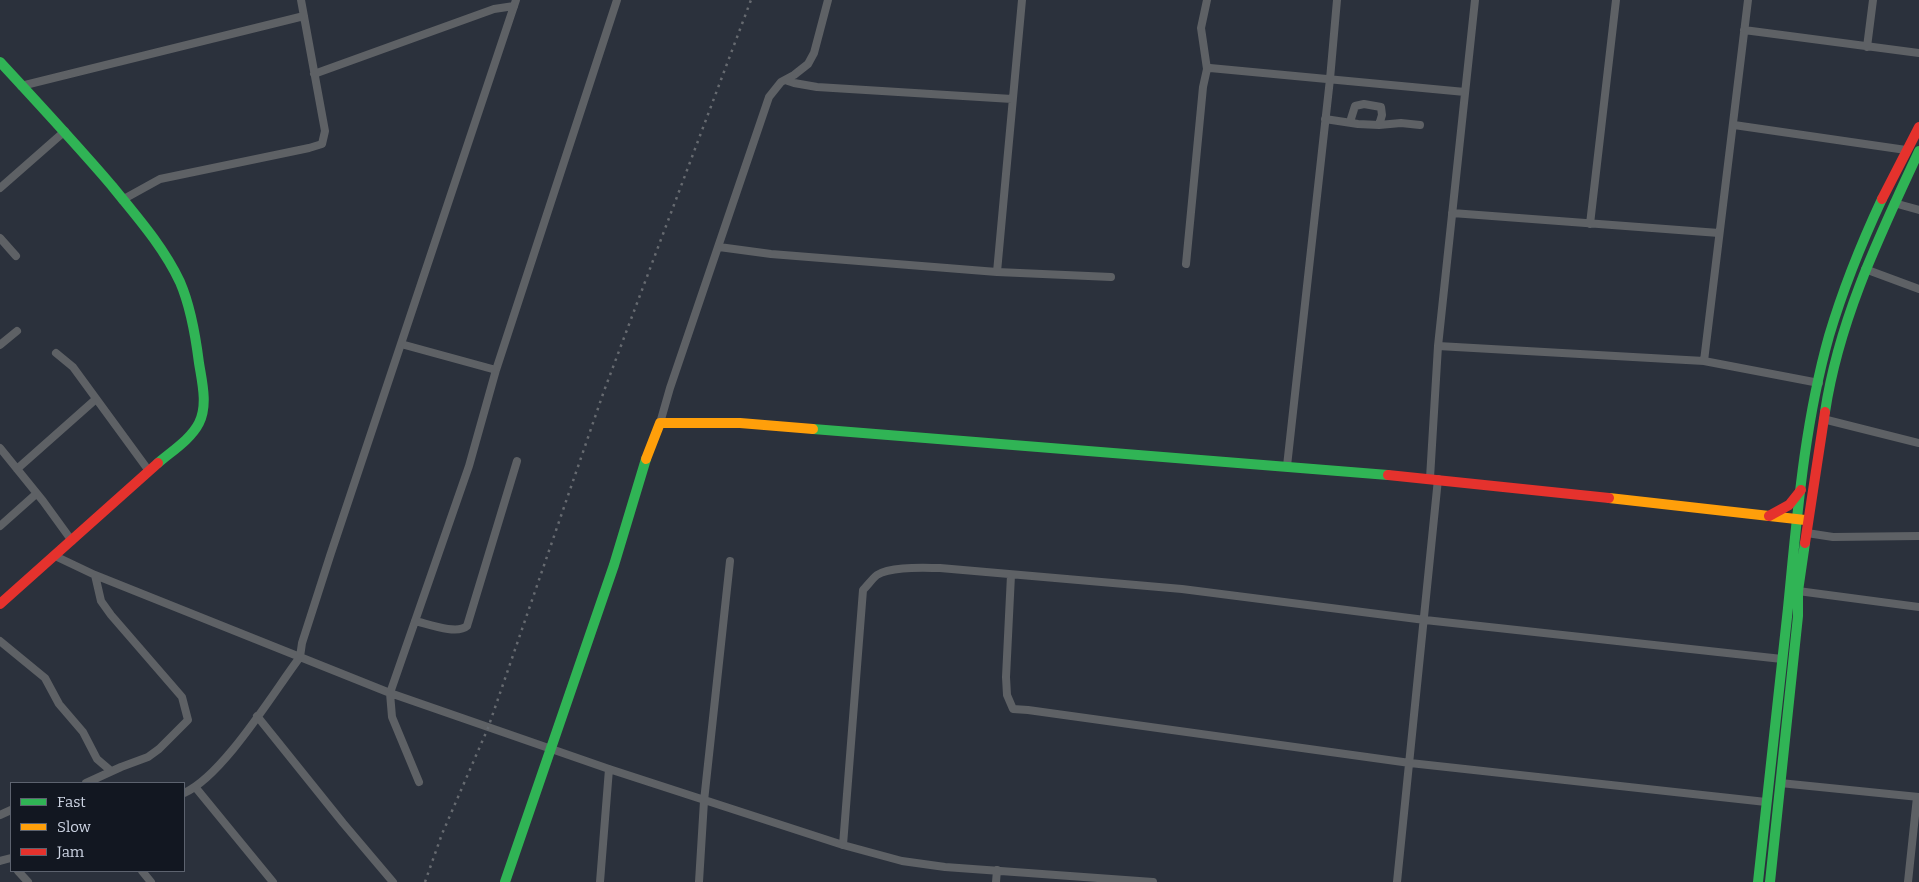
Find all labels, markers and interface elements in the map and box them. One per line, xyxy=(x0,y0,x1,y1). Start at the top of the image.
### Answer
legend xyxy=(10,782,185,872)
text: Fast xyxy=(57,793,86,811)
text: Slow xyxy=(57,818,91,836)
text: Jam xyxy=(57,843,84,861)

